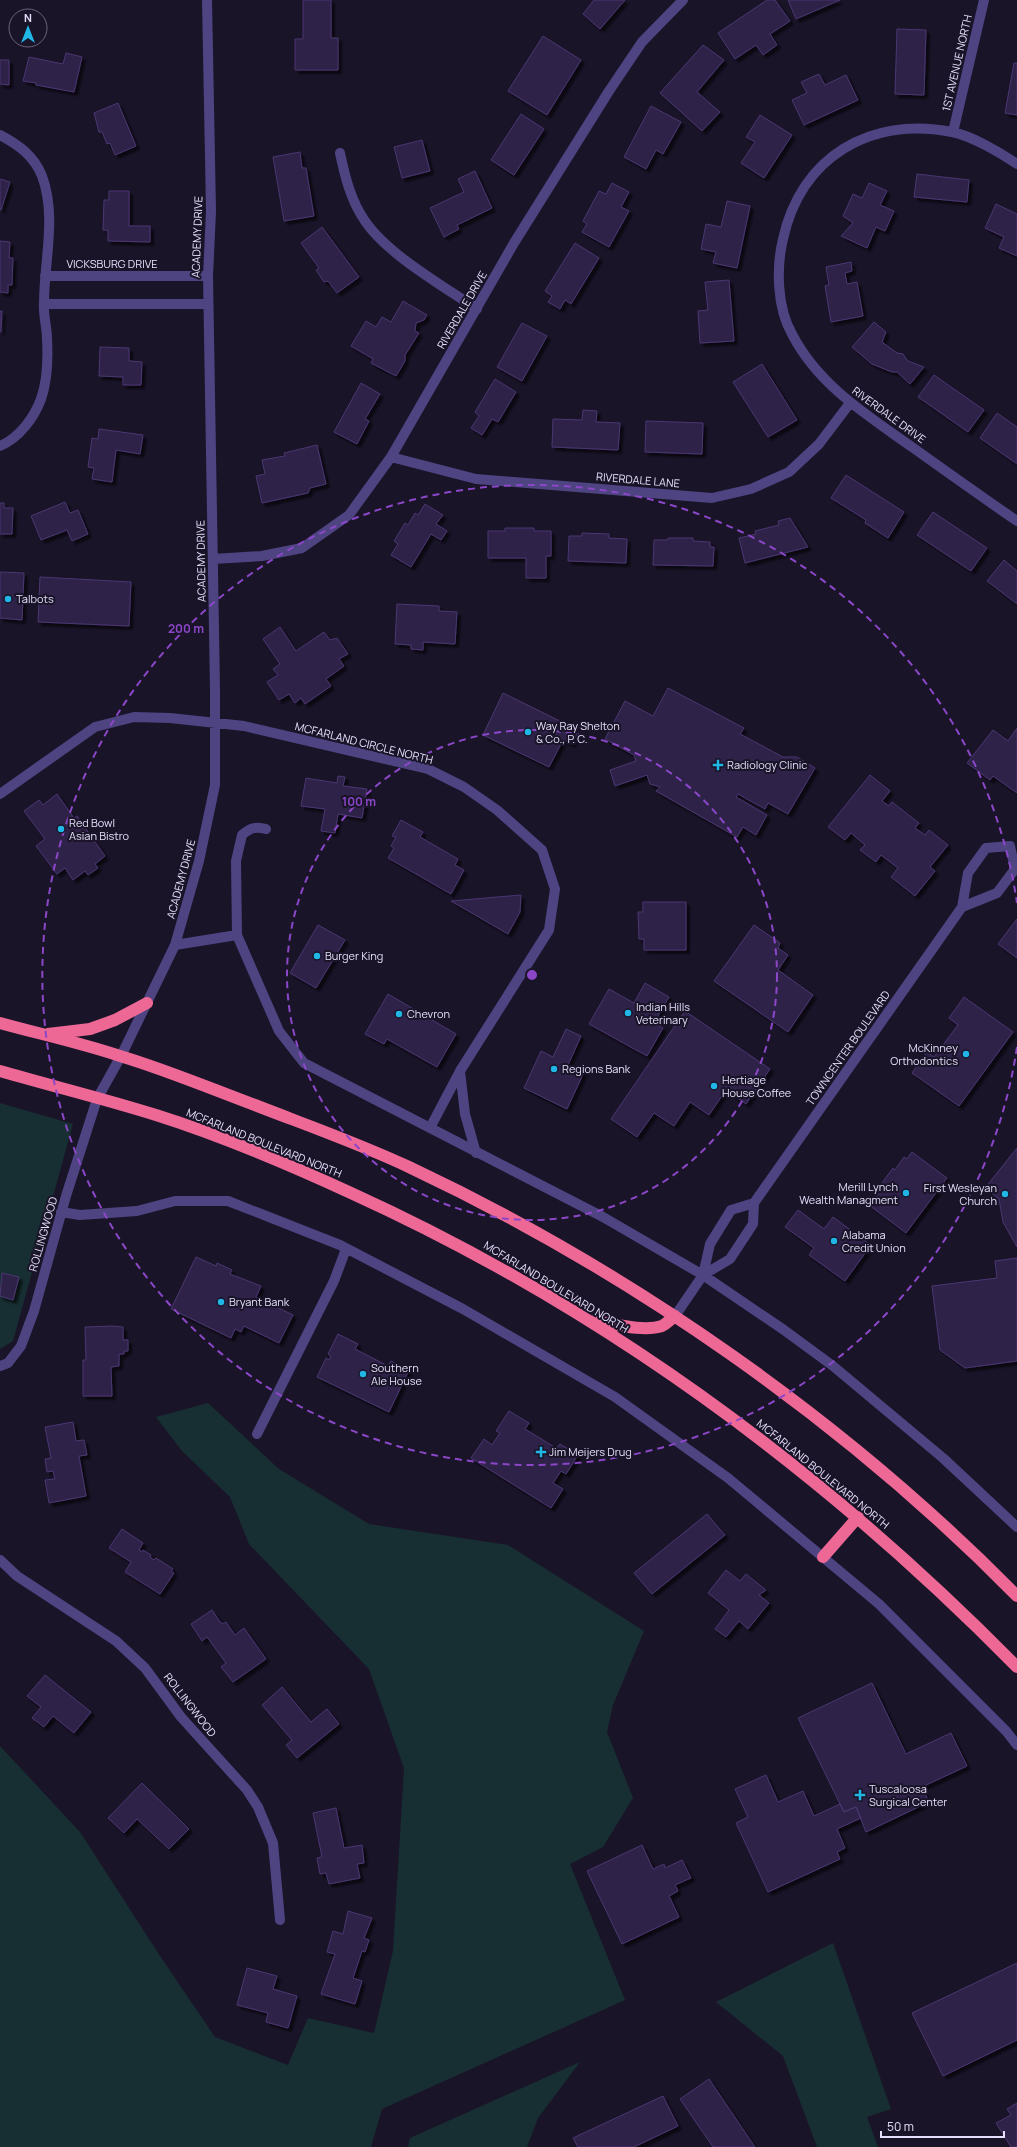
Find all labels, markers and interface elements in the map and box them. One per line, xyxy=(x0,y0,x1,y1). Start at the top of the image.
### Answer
north arrow xyxy=(8,8,48,48)
text: N xyxy=(24,10,32,25)
street label: 1ST AVENUE NORTH xyxy=(938,13,975,113)
street label: ACADEMY DRIVE xyxy=(188,196,205,278)
street label: VICKSBURG DRIVE xyxy=(66,256,158,271)
street label: RIVERDALE DRIVE xyxy=(433,268,490,351)
street label: RIVERDALE DRIVE xyxy=(850,383,929,446)
street label: RIVERDALE LANE xyxy=(596,468,681,491)
street label: ACADEMY DRIVE xyxy=(192,520,209,602)
place label: Talbots xyxy=(16,591,54,606)
marker: Talbots xyxy=(3,594,13,604)
text: 200 m xyxy=(168,620,204,637)
street label: MCFARLAND CIRCLE NORTH xyxy=(293,718,435,767)
place label: Way Ray Shelton & Co., P. C. xyxy=(536,718,620,746)
marker: Way Ray Shelton & Co., P. C. xyxy=(523,727,533,737)
place label: Radiology Clinic xyxy=(727,757,807,772)
marker: Radiology Clinic xyxy=(712,759,724,771)
text: 100 m xyxy=(342,793,376,810)
place label: Red Bowl Asian Bistro xyxy=(69,815,130,843)
marker: Red Bowl Asian Bistro xyxy=(56,824,66,834)
street label: ACADEMY DRIVE xyxy=(163,837,198,920)
place label: Burger King xyxy=(325,948,383,963)
marker: Burger King xyxy=(312,951,322,961)
centre of rings xyxy=(525,968,539,982)
street label: TOWNCENTER BOULEVARD xyxy=(802,987,893,1108)
place label: Indian Hills Veterinary xyxy=(636,999,690,1027)
place label: Chevron xyxy=(407,1006,450,1021)
marker: Indian Hills Veterinary xyxy=(623,1008,633,1018)
marker: Chevron xyxy=(394,1009,404,1019)
place label: McKinney Orthodontics xyxy=(890,1040,958,1068)
marker: McKinney Orthodontics xyxy=(961,1049,971,1059)
place label: Regions Bank xyxy=(562,1061,631,1076)
marker: Regions Bank xyxy=(549,1064,559,1074)
place label: Hertiage House Coffee xyxy=(722,1072,792,1100)
marker: Hertiage House Coffee xyxy=(709,1081,719,1091)
street label: MCFARLAND BOULEVARD NORTH xyxy=(184,1104,344,1181)
place label: Merill Lynch Wealth Managment xyxy=(799,1179,898,1207)
place label: First Wesleyan Church xyxy=(924,1180,997,1208)
marker: Merill Lynch Wealth Managment xyxy=(901,1188,911,1198)
marker: First Wesleyan Church xyxy=(1000,1189,1010,1199)
street label: ROLLINGWOOD xyxy=(25,1195,60,1273)
place label: Alabama Credit Union xyxy=(842,1227,906,1255)
marker: Alabama Credit Union xyxy=(829,1236,839,1246)
street label: MCFARLAND BOULEVARD NORTH xyxy=(481,1237,631,1336)
place label: Bryant Bank xyxy=(229,1294,290,1309)
marker: Bryant Bank xyxy=(216,1297,226,1307)
place label: Southern Ale House xyxy=(371,1360,423,1388)
marker: Southern Ale House xyxy=(358,1369,368,1379)
street label: MCFARLAND BOULEVARD NORTH xyxy=(754,1415,893,1532)
place label: Jim Meijers Drug xyxy=(549,1444,632,1459)
marker: Jim Meijers Drug xyxy=(536,1447,546,1457)
street label: ROLLINGWOOD xyxy=(161,1670,220,1740)
place label: Tuscaloosa Surgical Center xyxy=(869,1781,947,1809)
marker: Tuscaloosa Surgical Center xyxy=(854,1789,866,1801)
scale bar xyxy=(881,2113,1004,2139)
text: 50 m xyxy=(887,2118,914,2135)

